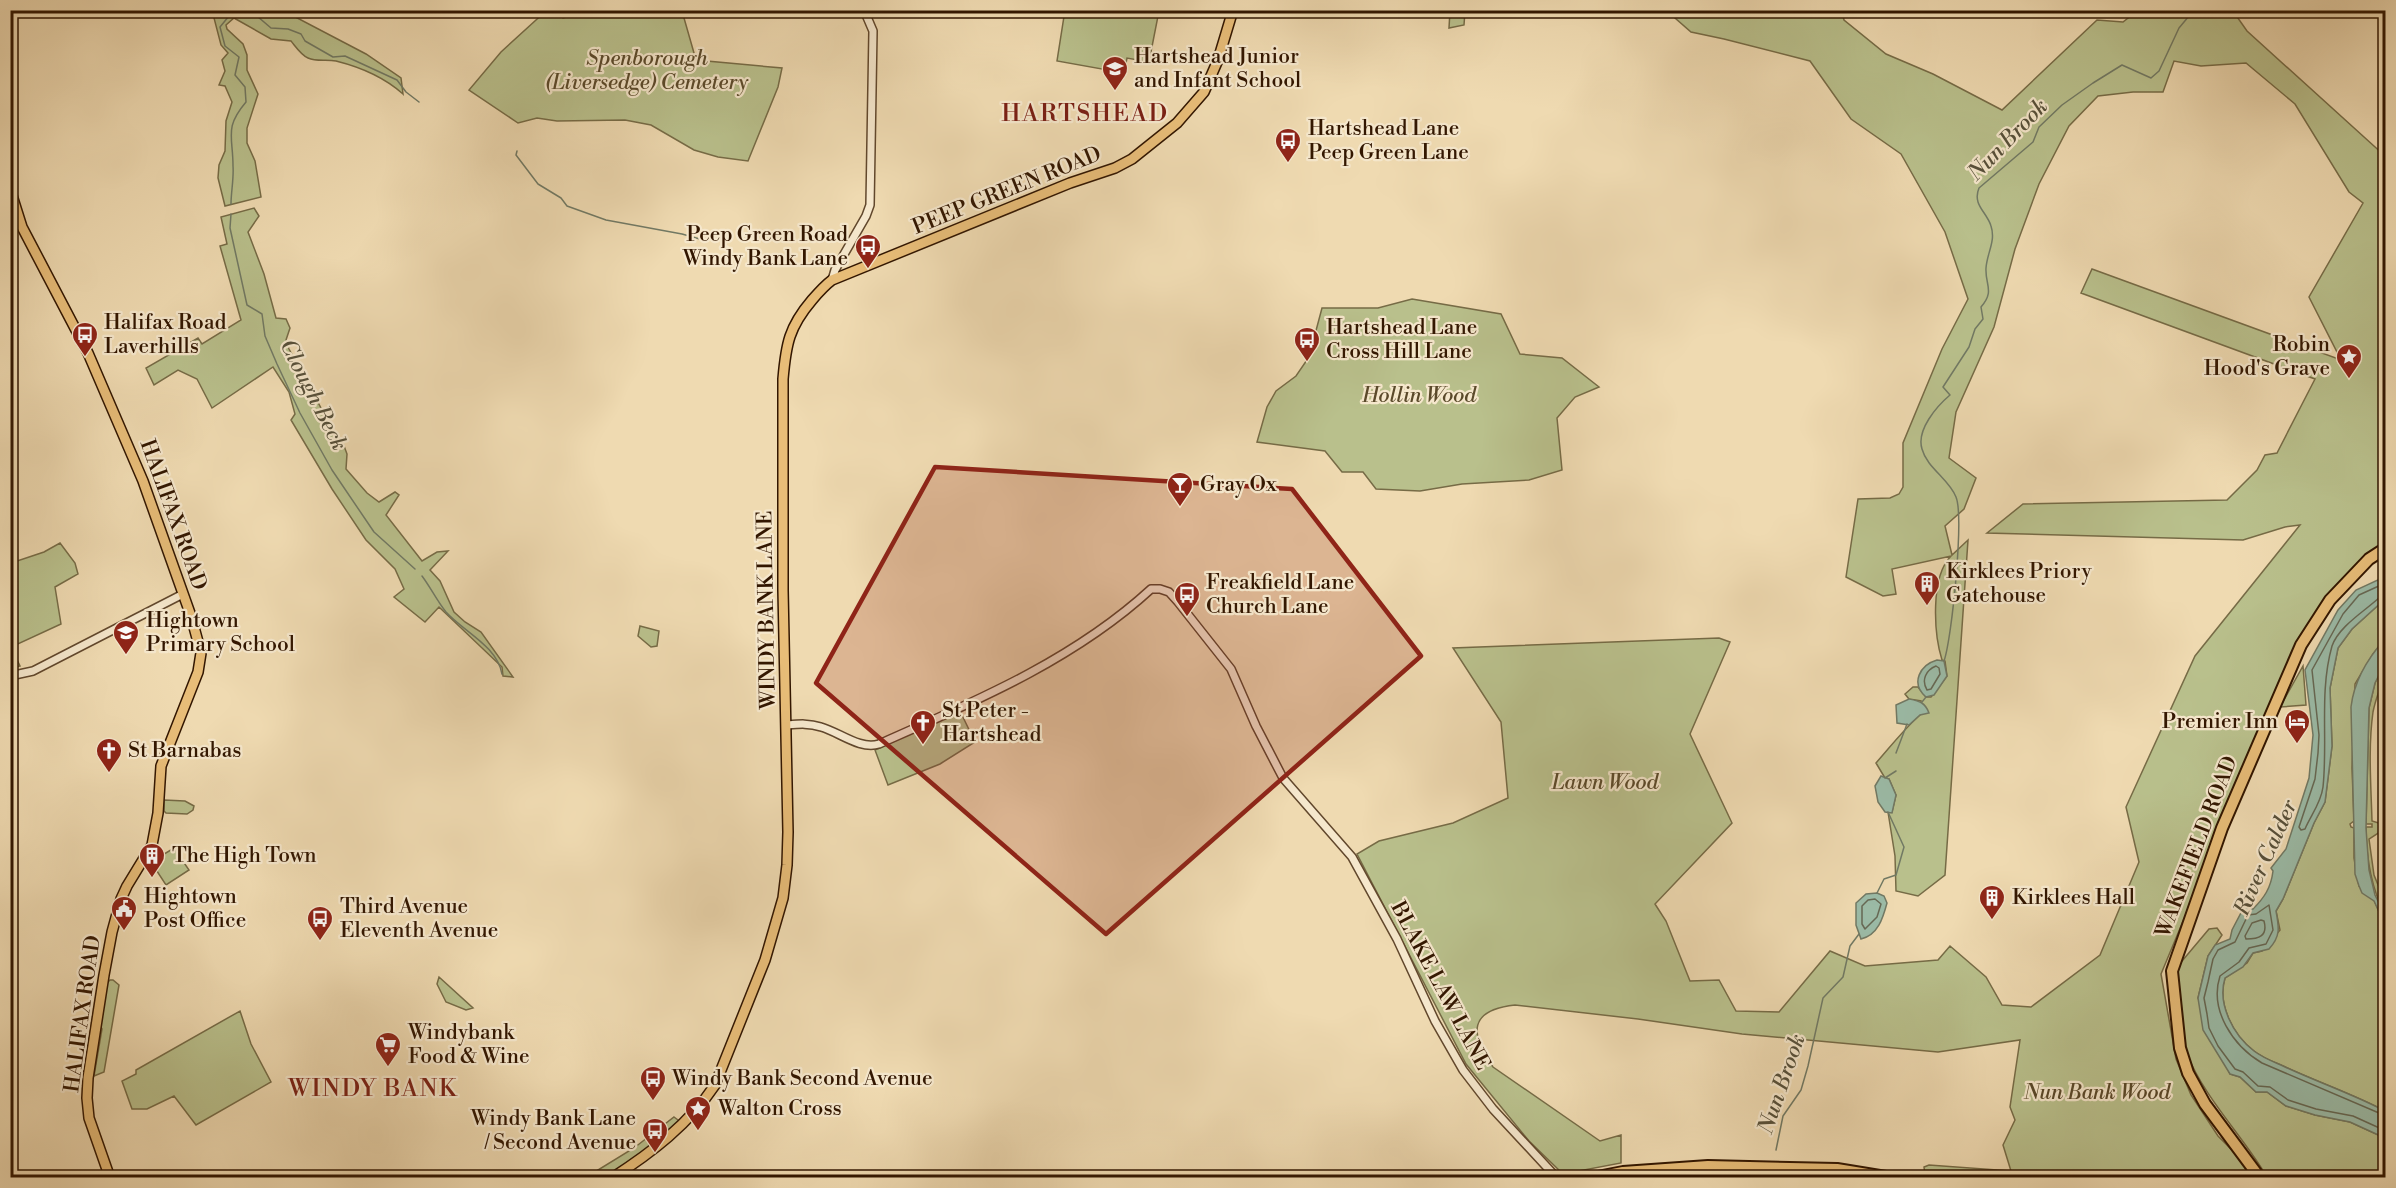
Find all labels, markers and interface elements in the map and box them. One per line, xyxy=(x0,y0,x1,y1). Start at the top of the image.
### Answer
place label: Hartshead Junior and Infant School xyxy=(1134,44,1301,94)
park label: Spenborough (Liversedge) Cemetery xyxy=(546,46,749,96)
school or university icon: Hartshead Junior and Infant School xyxy=(1100,54,1130,92)
water label: Nun Brook xyxy=(1962,93,2054,187)
district label: HARTSHEAD xyxy=(1001,99,1169,129)
place label: Hartshead Lane Peep Green Lane xyxy=(1308,116,1469,166)
bus stop icon: Hartshead Lane Peep Green Lane xyxy=(1273,126,1303,164)
street label: PEEP GREEN ROAD xyxy=(909,141,1105,241)
place label: Peep Green Road Windy Bank Lane xyxy=(682,222,848,272)
bus stop icon: Peep Green Road Windy Bank Lane xyxy=(853,232,883,270)
place label: Halifax Road Laverhills xyxy=(104,310,227,360)
place label: Hartshead Lane Cross Hill Lane xyxy=(1326,315,1477,365)
bus stop icon: Halifax Road Laverhills xyxy=(70,320,100,358)
bus stop icon: Hartshead Lane Cross Hill Lane xyxy=(1292,325,1322,363)
place label: Robin Hood's Grave xyxy=(2204,332,2330,382)
water label: Clough Beck xyxy=(273,335,353,455)
place icon: Robin Hood's Grave xyxy=(2334,342,2364,380)
park label: Hollin Wood xyxy=(1361,383,1477,409)
street label: HALIFAX ROAD xyxy=(134,436,212,594)
bar icon: Gray Ox xyxy=(1165,470,1195,508)
place label: Gray Ox xyxy=(1200,472,1277,498)
street label: WINDY BANK LANE xyxy=(752,510,782,711)
place label: Kirklees Priory Gatehouse xyxy=(1946,559,2092,609)
building icon: Kirklees Priory Gatehouse xyxy=(1912,569,1942,607)
place label: Freakfield Lane Church Lane xyxy=(1206,570,1354,620)
bus stop icon: Freakfield Lane Church Lane xyxy=(1172,580,1202,618)
place label: Hightown Primary School xyxy=(146,608,295,658)
school or university icon: Hightown Primary School xyxy=(111,618,141,656)
place label: St Peter - Hartshead xyxy=(942,698,1041,748)
hotel icon: Premier Inn xyxy=(2282,707,2312,745)
church icon: St Peter - Hartshead xyxy=(908,708,938,746)
place label: Premier Inn xyxy=(2162,709,2278,735)
church icon: St Barnabas xyxy=(94,736,124,774)
place label: St Barnabas xyxy=(128,738,242,764)
street label: WAKEFIELD ROAD xyxy=(2150,752,2244,942)
park label: Lawn Wood xyxy=(1551,770,1660,796)
water label: River Calder xyxy=(2228,795,2304,921)
building icon: The High Town xyxy=(137,841,167,879)
place label: The High Town xyxy=(172,843,317,869)
building icon: Kirklees Hall xyxy=(1977,883,2007,921)
place label: Hightown Post Office xyxy=(144,884,246,934)
place label: Kirklees Hall xyxy=(2012,885,2135,911)
public building icon: Hightown Post Office xyxy=(109,894,139,932)
place label: Third Avenue Eleventh Avenue xyxy=(340,894,498,944)
street label: BLAKE LAW LANE xyxy=(1384,896,1496,1075)
bus stop icon: Third Avenue Eleventh Avenue xyxy=(305,904,335,942)
street label: HALIFAX ROAD xyxy=(59,934,107,1094)
place label: Windybank Food & Wine xyxy=(407,1020,530,1070)
supermarket icon: Windybank Food & Wine xyxy=(373,1030,403,1068)
water label: Nun Brook xyxy=(1752,1031,1812,1138)
bus stop icon: Windy Bank Second Avenue xyxy=(638,1064,668,1102)
place label: Windy Bank Second Avenue xyxy=(671,1066,933,1092)
district label: WINDY BANK xyxy=(287,1074,458,1104)
park label: Nun Bank Wood xyxy=(2023,1080,2172,1106)
place icon: Walton Cross xyxy=(683,1094,713,1132)
place label: Walton Cross xyxy=(717,1096,842,1122)
place label: Windy Bank Lane / Second Avenue xyxy=(470,1106,636,1156)
bus stop icon: Windy Bank Lane / Second Avenue xyxy=(640,1116,670,1154)

